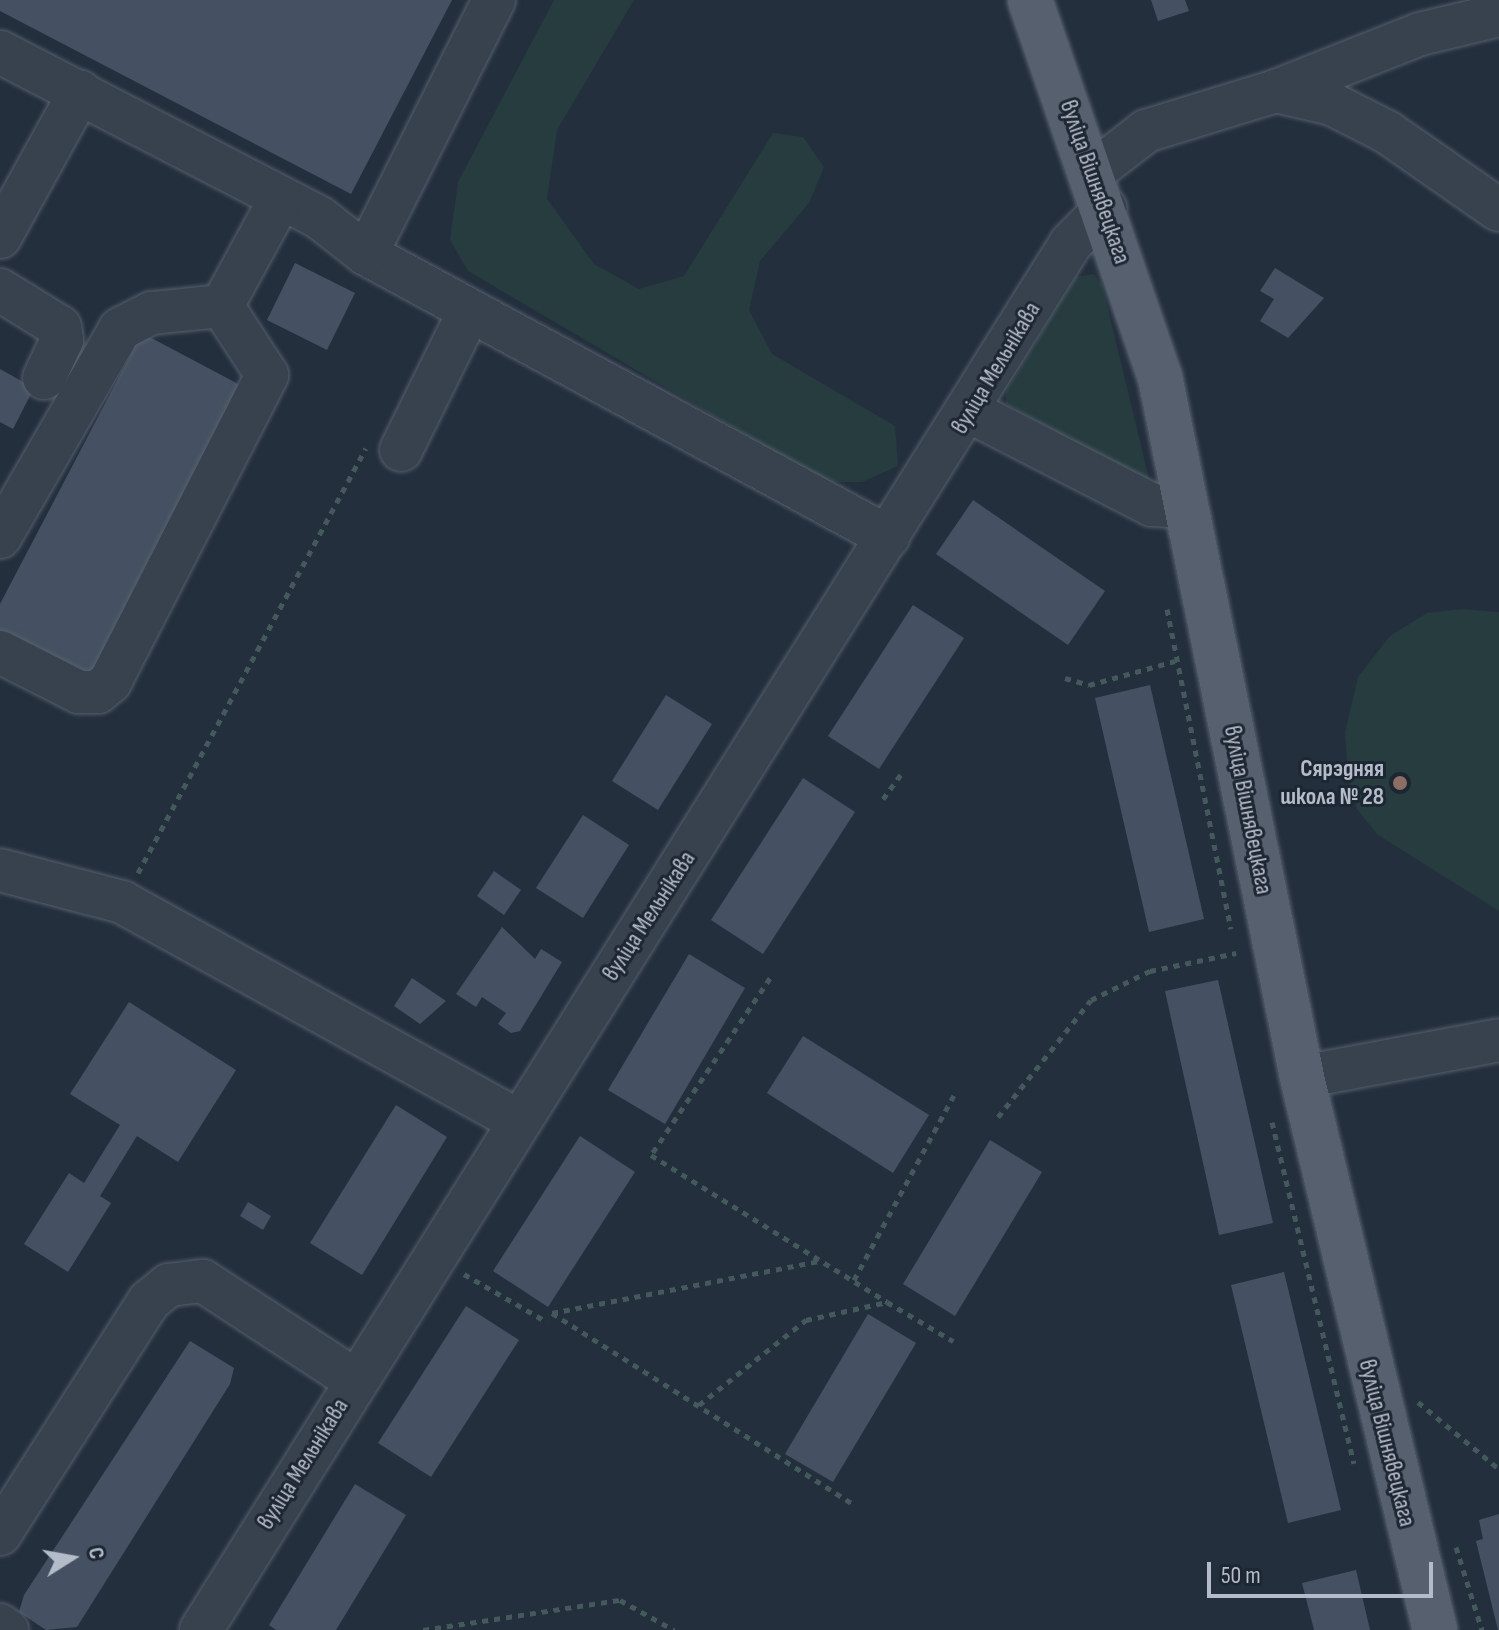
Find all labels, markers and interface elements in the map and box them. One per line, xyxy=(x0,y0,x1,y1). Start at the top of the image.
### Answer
street label: вуліца Вішнявецкага xyxy=(1054,96,1136,268)
street label: вуліца Мельнікава xyxy=(945,297,1047,439)
street label: вуліца Вішнявецкага xyxy=(1218,723,1278,897)
place label: Сярэдняя школа № 28 xyxy=(1280,755,1384,811)
marker: Сярэдняя школа № 28 xyxy=(1391,774,1409,792)
street label: вуліца Мельнікава xyxy=(596,846,702,986)
street label: вуліца Вішнявецкага xyxy=(1352,1357,1422,1529)
street label: вуліца Мельнікава xyxy=(251,1393,355,1535)
north arrow xyxy=(32,1518,112,1598)
text: С xyxy=(82,1545,110,1561)
scale bar xyxy=(1211,1546,1437,1596)
text: 50 m xyxy=(1221,1561,1261,1590)

